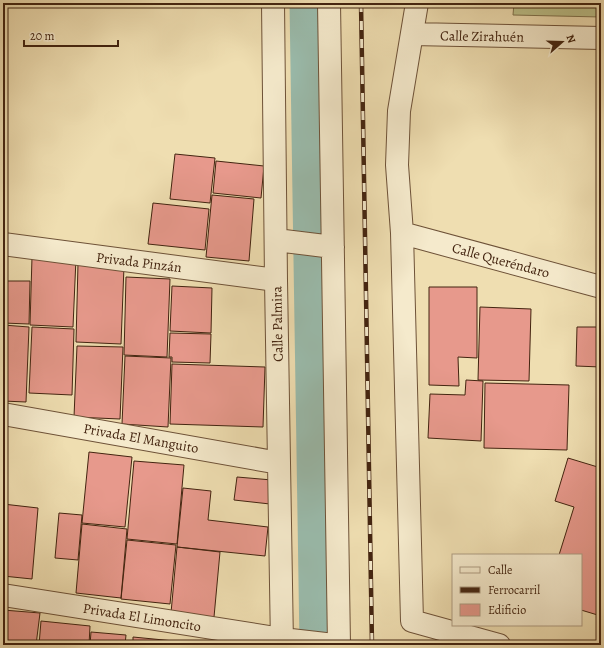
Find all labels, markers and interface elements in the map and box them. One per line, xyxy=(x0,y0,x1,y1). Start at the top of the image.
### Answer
scale bar xyxy=(24,22,118,48)
north arrow xyxy=(542,22,582,62)
street label: Calle Zirahuén xyxy=(440,26,524,47)
text: 20 m xyxy=(30,28,54,44)
text: N xyxy=(563,32,579,45)
street label: Calle Queréndaro xyxy=(450,238,552,283)
street label: Privada Pinzán xyxy=(95,248,183,277)
street label: Calle Palmira xyxy=(267,285,288,362)
street label: Privada El Manguito xyxy=(82,419,200,458)
legend xyxy=(452,554,582,626)
text: Calle xyxy=(488,562,512,578)
text: Ferrocarril xyxy=(488,582,540,598)
street label: Privada El Limoncito xyxy=(81,599,202,636)
text: Edificio xyxy=(488,602,526,618)

